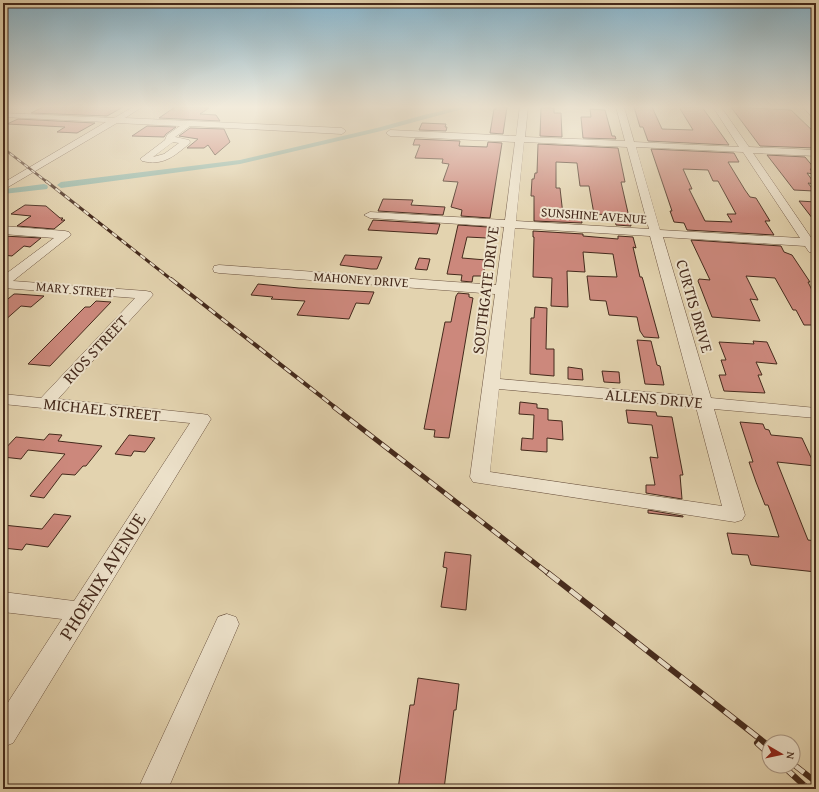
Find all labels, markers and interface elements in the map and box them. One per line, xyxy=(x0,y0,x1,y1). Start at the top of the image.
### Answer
street label: SUNSHINE AVENUE xyxy=(540,202,648,229)
street label: SOUTHGATE DRIVE xyxy=(465,225,505,355)
street label: CURTIS DRIVE xyxy=(670,257,720,355)
street label: MAHONEY DRIVE xyxy=(313,267,410,292)
street label: MARY STREET xyxy=(35,277,115,302)
street label: RIOS STREET xyxy=(57,309,133,389)
street label: ALLENS DRIVE xyxy=(604,382,704,414)
street label: MICHAEL STREET xyxy=(42,391,162,427)
street label: PHOENIX AVENUE xyxy=(52,507,152,645)
north arrow xyxy=(761,734,801,774)
text: N xyxy=(782,751,799,761)

